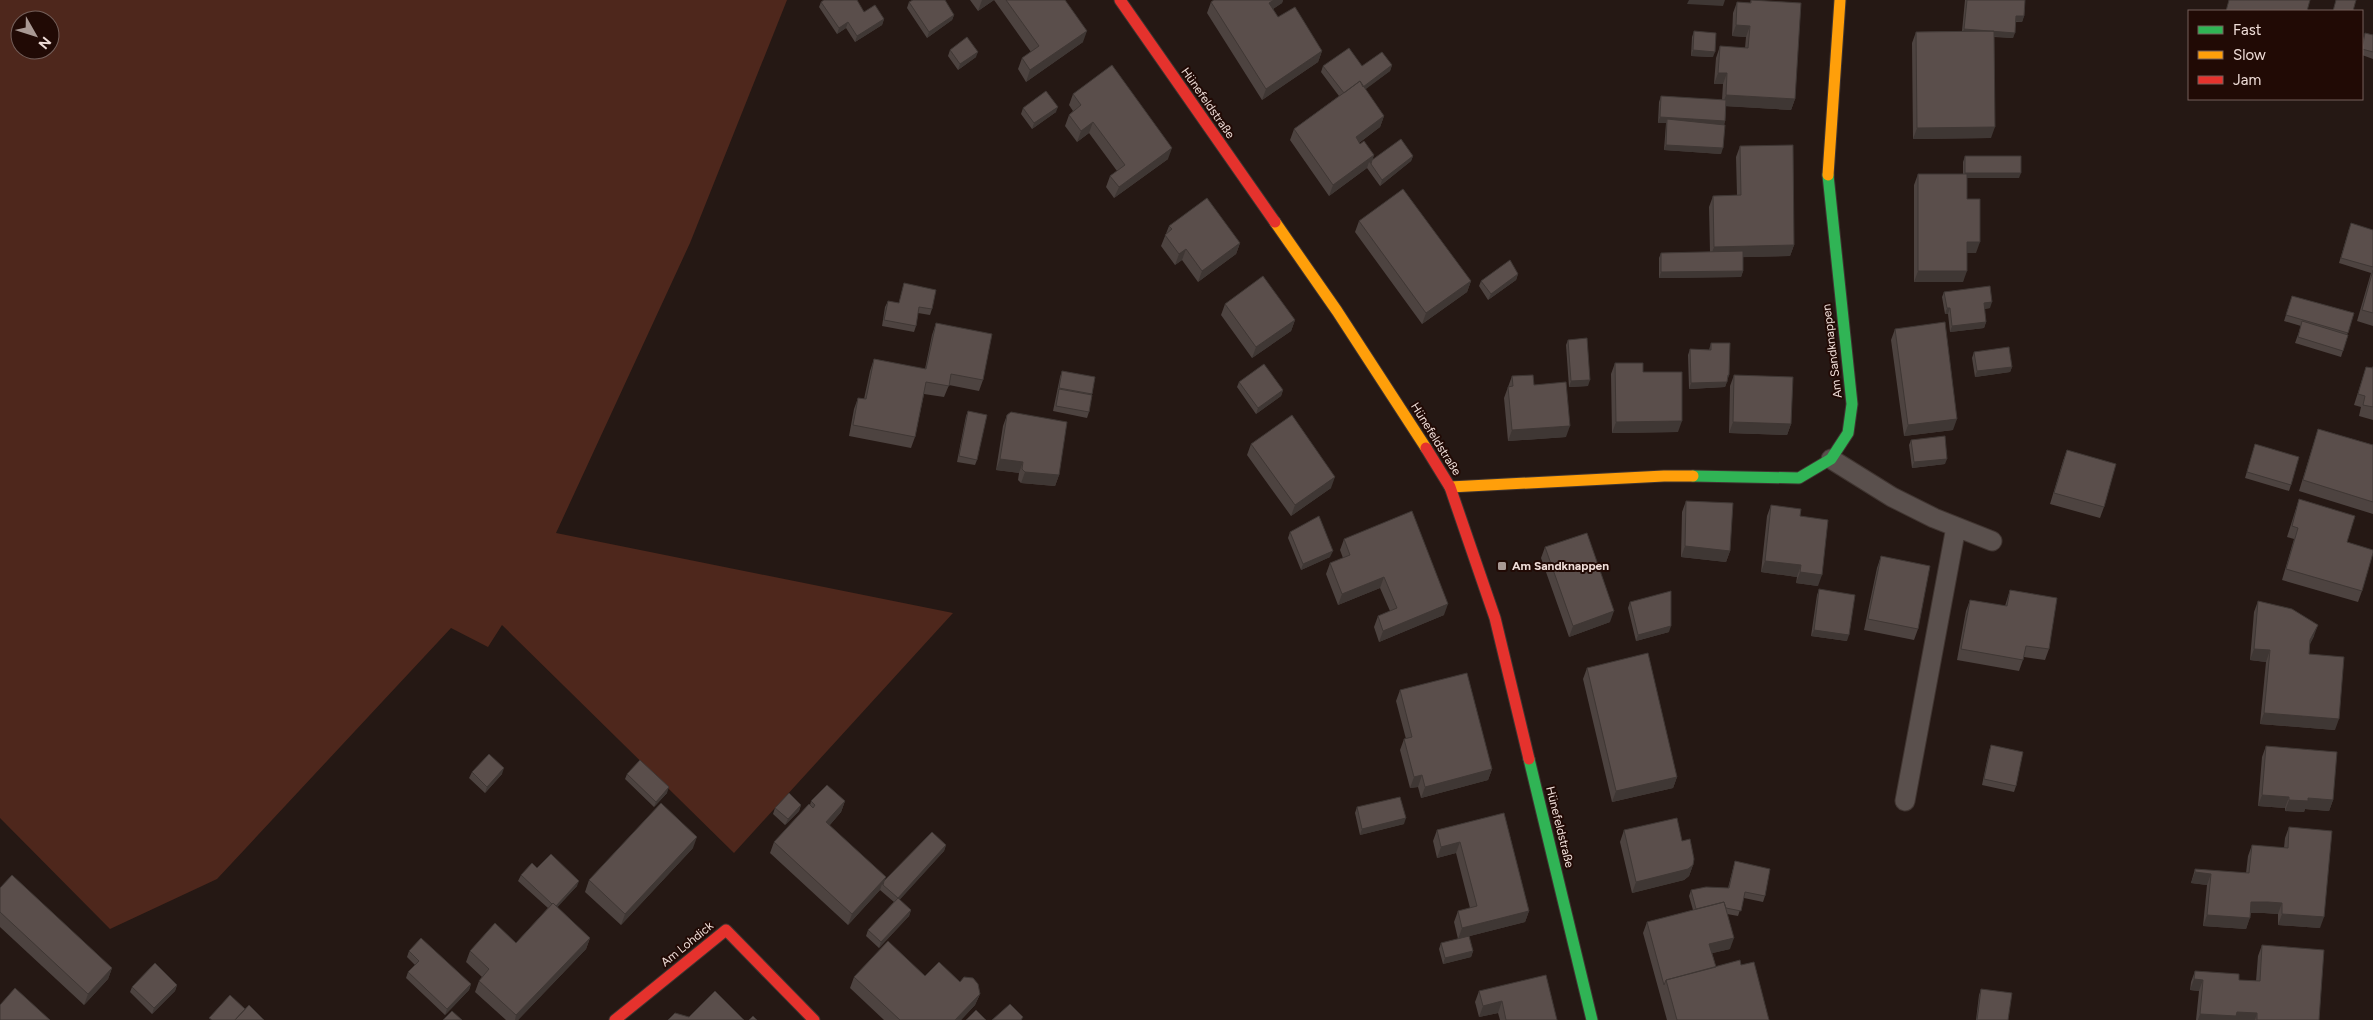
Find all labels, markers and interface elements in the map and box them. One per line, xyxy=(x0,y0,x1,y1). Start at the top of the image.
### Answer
north arrow xyxy=(10,10,60,60)
legend xyxy=(2188,10,2363,100)
text: Fast xyxy=(2233,21,2262,39)
text: N xyxy=(35,33,55,52)
text: Slow xyxy=(2233,46,2266,64)
street label: Hünefeldstraße xyxy=(1178,65,1238,141)
text: Jam xyxy=(2233,71,2261,89)
street label: Am Sandknappen xyxy=(1819,303,1845,399)
street label: Hünefeldstraße xyxy=(1408,400,1464,478)
place label: Am Sandknappen xyxy=(1512,559,1609,573)
marker: Am Sandknappen xyxy=(1496,560,1508,572)
street label: Hünefeldstraße xyxy=(1543,785,1577,869)
street label: Am Lohdick xyxy=(658,919,716,969)

